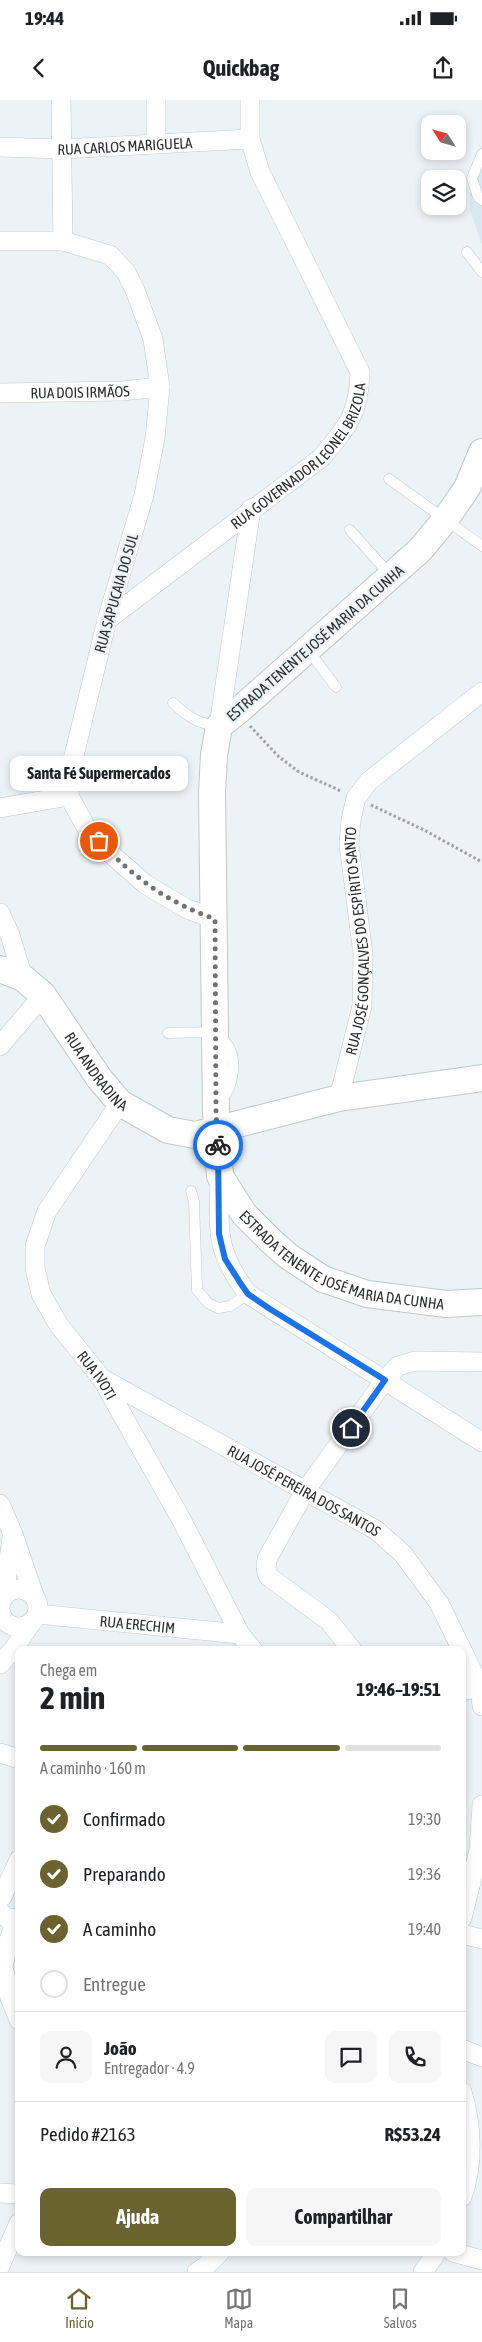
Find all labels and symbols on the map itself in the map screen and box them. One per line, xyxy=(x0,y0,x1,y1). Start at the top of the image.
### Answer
north arrow xyxy=(421,115,466,160)
street label: RUA CARLOS MARIGUELA xyxy=(57,134,193,158)
street label: RUA GOVERNADOR LEONEL BRIZOLA xyxy=(227,381,368,532)
street label: RUA DOIS IRMÃOS xyxy=(30,382,130,401)
street label: RUA SAPUCAIA DO SUL xyxy=(91,531,141,655)
street label: ESTRADA TENENTE JOSÉ MARIA DA CUNHA xyxy=(223,561,407,724)
callout: Santa Fé Supermercados xyxy=(10,756,188,791)
pin xyxy=(78,820,120,862)
street label: RUA JOSÉ GONÇALVES DO ESPÍRITO SANTO xyxy=(340,826,372,1056)
street label: RUA ANDRADINA xyxy=(62,1029,131,1114)
courier xyxy=(193,1120,243,1170)
street label: ESTRADA TENENTE JOSÉ MARIA DA CUNHA xyxy=(236,1206,446,1312)
street label: RUA IVOTI xyxy=(74,1347,120,1402)
pin xyxy=(330,1407,372,1449)
street label: RUA JOSÉ PEREIRA DOS SANTOS xyxy=(225,1441,385,1539)
street label: RUA ERECHIM xyxy=(99,1612,176,1636)

